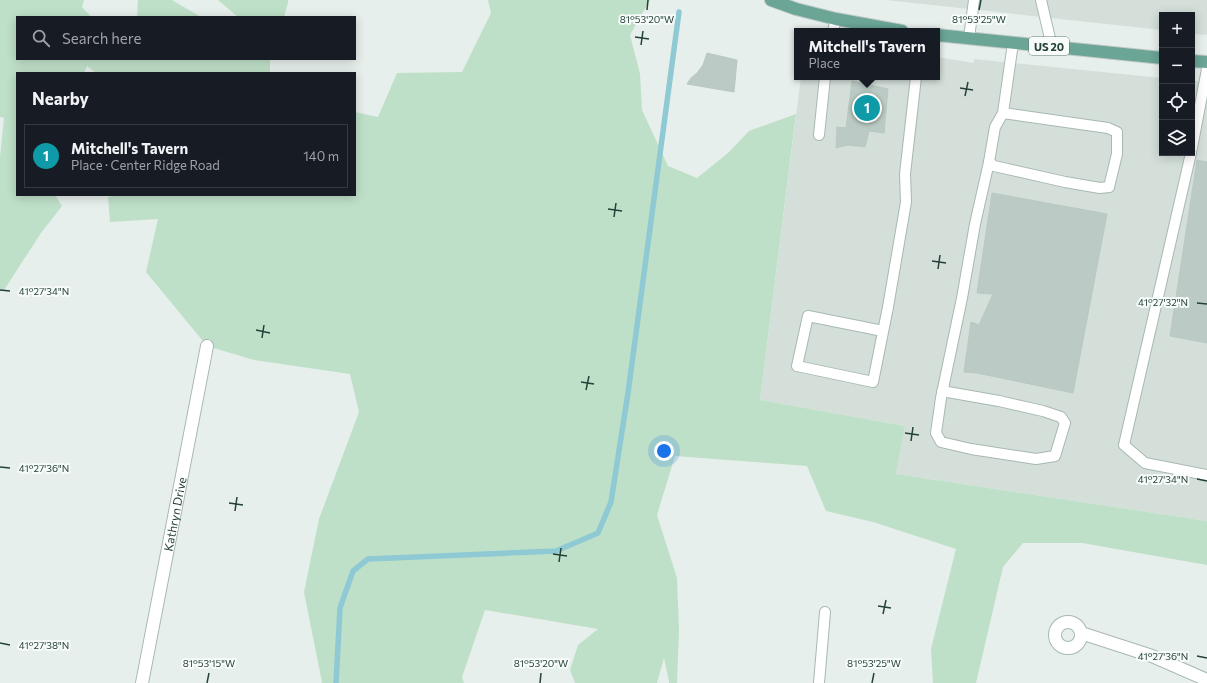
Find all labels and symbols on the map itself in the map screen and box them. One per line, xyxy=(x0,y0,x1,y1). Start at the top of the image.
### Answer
text: 81°53'20"W xyxy=(620,13,674,25)
text: 81°53'25"W xyxy=(952,13,1006,25)
road number: US 20 xyxy=(1029,37,1069,55)
pin: 1 xyxy=(854,93,880,123)
text: 41°27'34"N xyxy=(19,285,69,297)
text: 41°27'32"N xyxy=(1138,296,1188,308)
your location xyxy=(654,441,674,461)
text: 41°27'36"N xyxy=(19,462,69,474)
text: 41°27'34"N xyxy=(1138,473,1188,485)
street label: Kathryn Drive xyxy=(161,476,189,552)
text: 41°27'38"N xyxy=(19,639,69,651)
text: 41°27'36"N xyxy=(1138,650,1188,662)
text: 81°53'15"W xyxy=(183,657,235,669)
text: 81°53'20"W xyxy=(514,657,568,669)
text: 81°53'25"W xyxy=(847,657,901,669)

